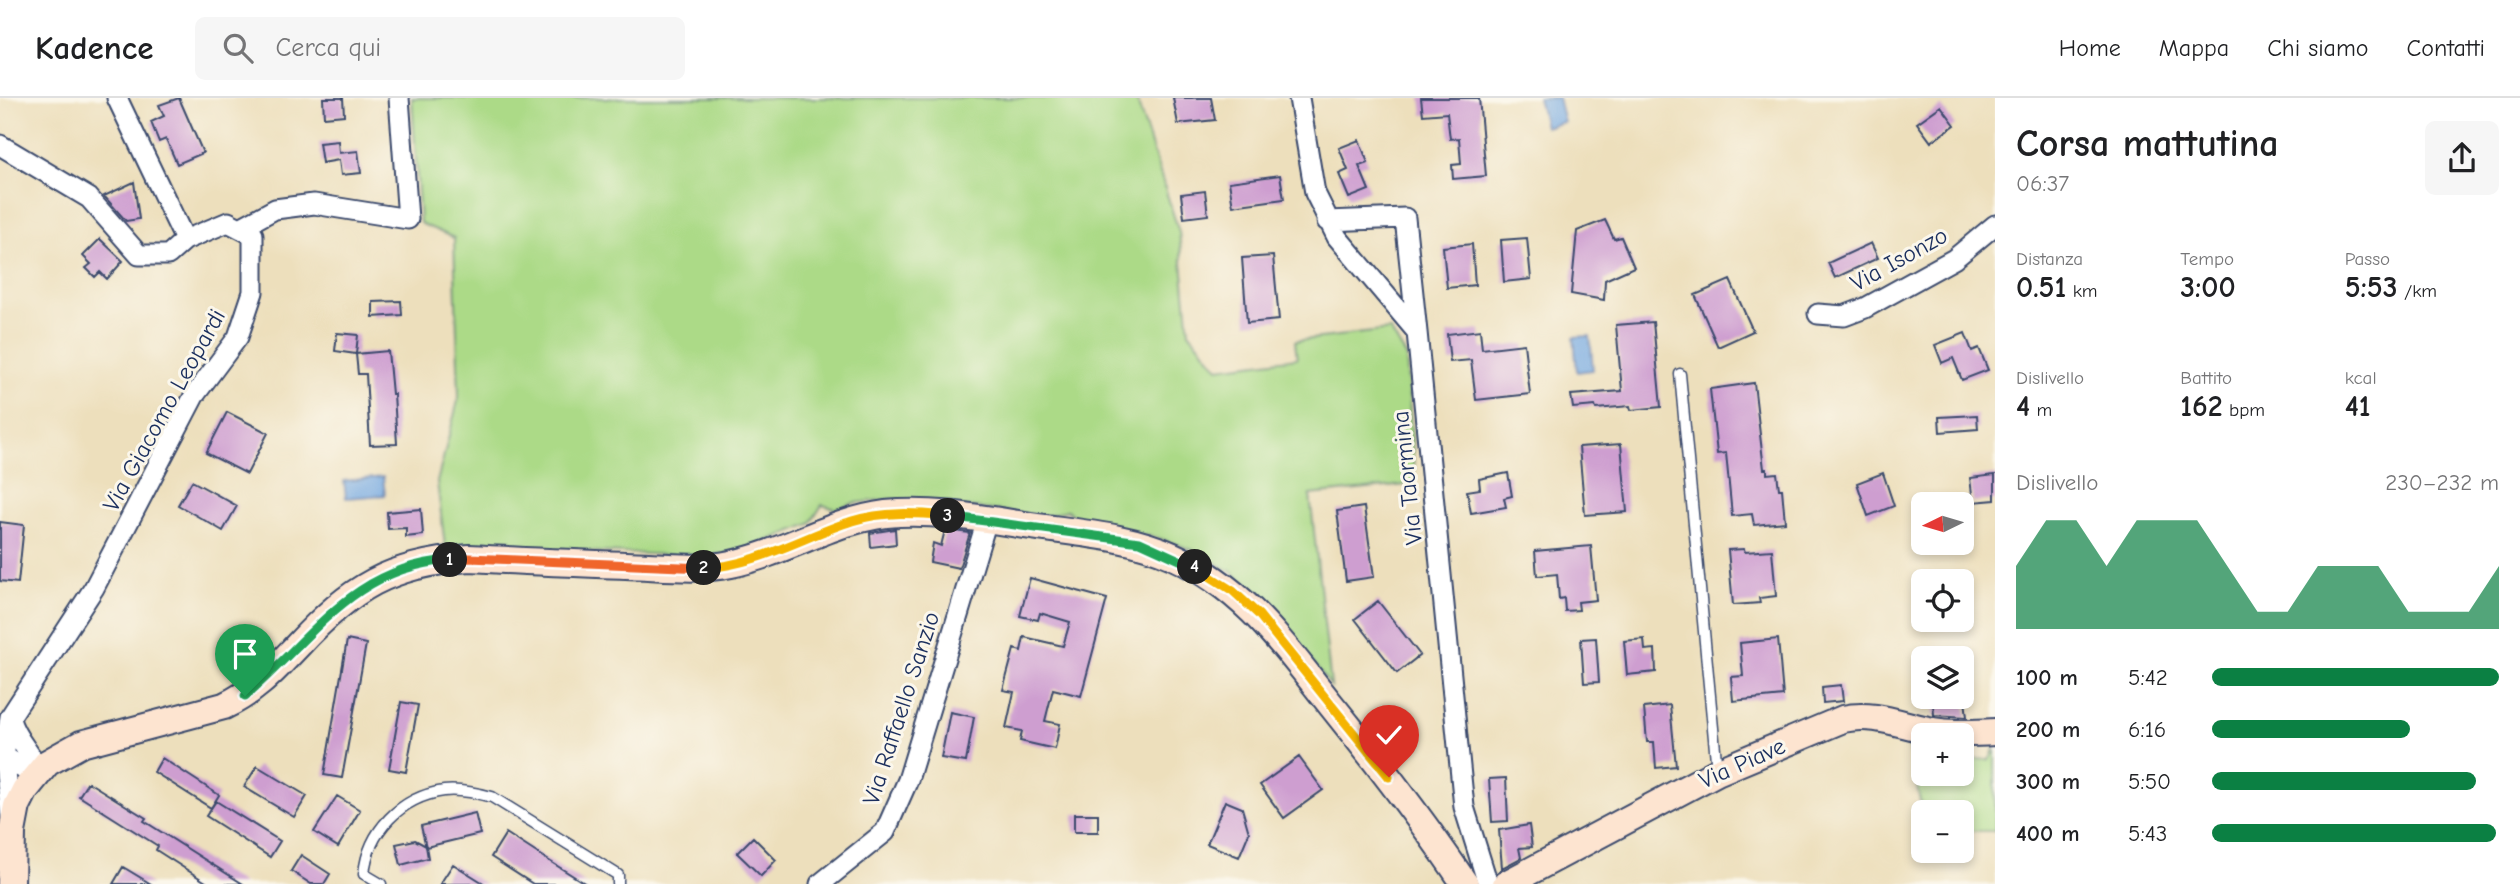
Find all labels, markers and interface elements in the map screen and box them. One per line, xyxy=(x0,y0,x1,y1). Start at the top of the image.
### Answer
search box xyxy=(195,17,685,80)
text: Kadence xyxy=(35,29,153,67)
icon: search xyxy=(219,29,257,67)
text: Cerca qui xyxy=(275,33,381,63)
text: Home xyxy=(2059,34,2121,62)
text: Mappa xyxy=(2159,34,2229,62)
text: Chi siamo xyxy=(2267,34,2369,62)
text: Contatti xyxy=(2407,34,2485,62)
button: share xyxy=(2425,121,2499,195)
text: Corsa mattutina xyxy=(2016,122,2279,166)
text: 06:37 xyxy=(2016,170,2069,197)
street label: Via Isonzo xyxy=(1846,221,1952,297)
text: Distanza xyxy=(2016,248,2083,270)
text: Tempo xyxy=(2180,248,2234,270)
text: Passo xyxy=(2345,248,2390,270)
text: 0.51 xyxy=(2016,270,2066,305)
text: 3:00 xyxy=(2180,270,2236,305)
text: 5:53 xyxy=(2345,270,2398,305)
text: km xyxy=(2066,280,2098,302)
text: /km xyxy=(2398,280,2437,302)
street label: Via Giacomo Leopardi xyxy=(97,304,231,516)
text: Dislivello xyxy=(2016,367,2084,389)
text: Battito xyxy=(2180,367,2232,389)
text: kcal xyxy=(2345,367,2377,389)
text: 4 xyxy=(2016,389,2030,424)
text: 162 xyxy=(2180,389,2223,424)
text: 41 xyxy=(2345,389,2371,424)
text: m xyxy=(2030,399,2052,421)
text: bpm xyxy=(2223,399,2265,421)
street label: Via Taormina xyxy=(1386,410,1428,546)
text: Dislivello xyxy=(2016,469,2098,496)
text: 230–232 m xyxy=(2385,469,2499,496)
north arrow xyxy=(1911,492,1974,555)
map controls xyxy=(1911,492,1974,863)
pin: 3 xyxy=(930,498,965,534)
text: 3 xyxy=(943,504,952,526)
pin: 1 xyxy=(433,542,468,578)
text: 1 xyxy=(446,548,453,570)
pin: 2 xyxy=(686,550,722,586)
pin: 4 xyxy=(1178,550,1212,584)
text: 4 xyxy=(1190,555,1199,577)
text: 2 xyxy=(699,556,708,578)
button: locate xyxy=(1911,569,1974,632)
street label: Via Raffaello Sanzio xyxy=(857,608,945,808)
pin xyxy=(215,624,275,696)
icon: arrive xyxy=(226,635,264,673)
button: layers xyxy=(1911,646,1974,709)
text: 100 m xyxy=(2016,664,2078,691)
text: 5:42 xyxy=(2128,664,2168,691)
pin xyxy=(1359,705,1419,777)
icon: check xyxy=(1370,716,1408,754)
text: 200 m xyxy=(2016,716,2080,743)
text: 6:16 xyxy=(2128,716,2166,743)
button: + xyxy=(1911,723,1974,786)
street label: Via Piave xyxy=(1694,732,1790,794)
text: 300 m xyxy=(2016,768,2080,795)
text: 5:50 xyxy=(2128,768,2171,795)
button: − xyxy=(1911,800,1974,863)
text: 400 m xyxy=(2016,820,2080,847)
text: 5:43 xyxy=(2128,820,2167,847)

